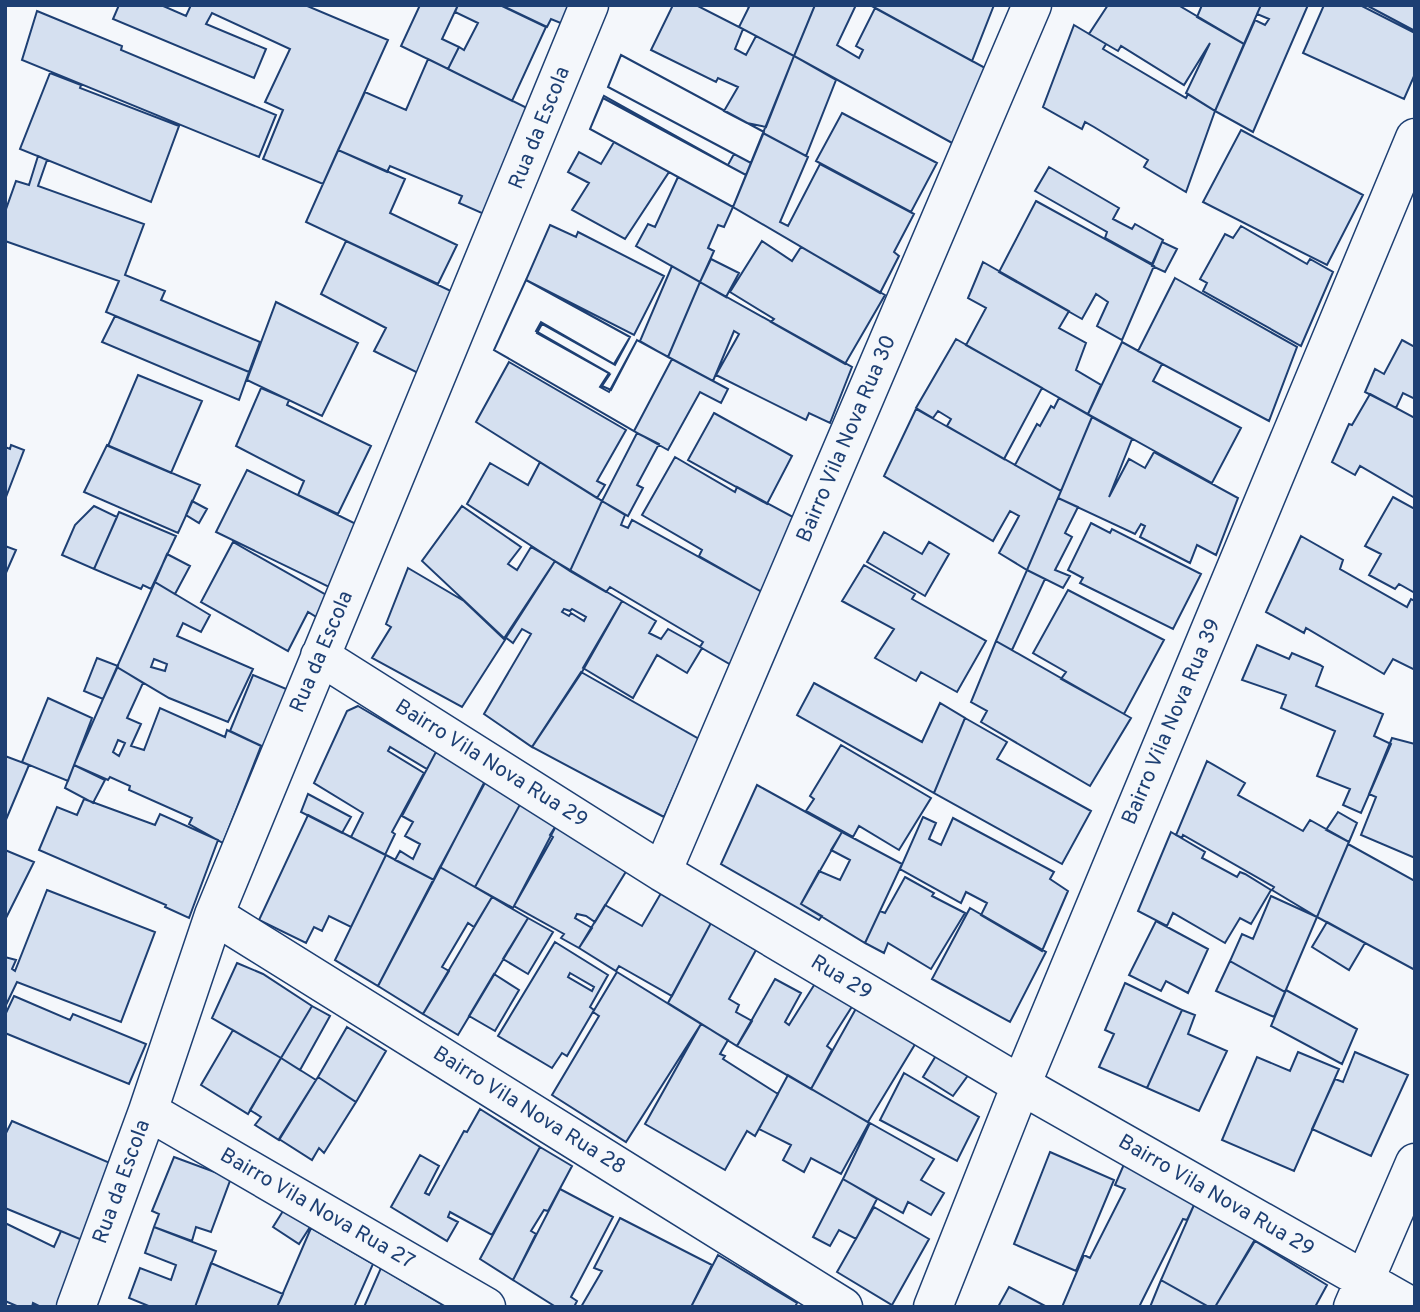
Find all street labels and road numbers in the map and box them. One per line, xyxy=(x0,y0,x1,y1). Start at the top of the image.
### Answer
street label: Rua da Escola xyxy=(503,63,577,193)
street label: Bairro Vila Nova Rua 30 xyxy=(791,331,903,547)
street label: Rua da Escola xyxy=(284,587,360,717)
street label: Bairro Vila Nova Rua 39 xyxy=(1116,615,1228,829)
street label: Bairro Vila Nova Rua 29 xyxy=(390,694,592,834)
street label: Rua 29 xyxy=(805,949,877,1007)
street label: Bairro Vila Nova Rua 28 xyxy=(428,1041,630,1181)
street label: Rua da Escola xyxy=(87,1116,157,1248)
street label: Bairro Vila Nova Rua 29 xyxy=(1113,1129,1319,1263)
street label: Bairro Vila Nova Rua 27 xyxy=(215,1142,419,1276)

